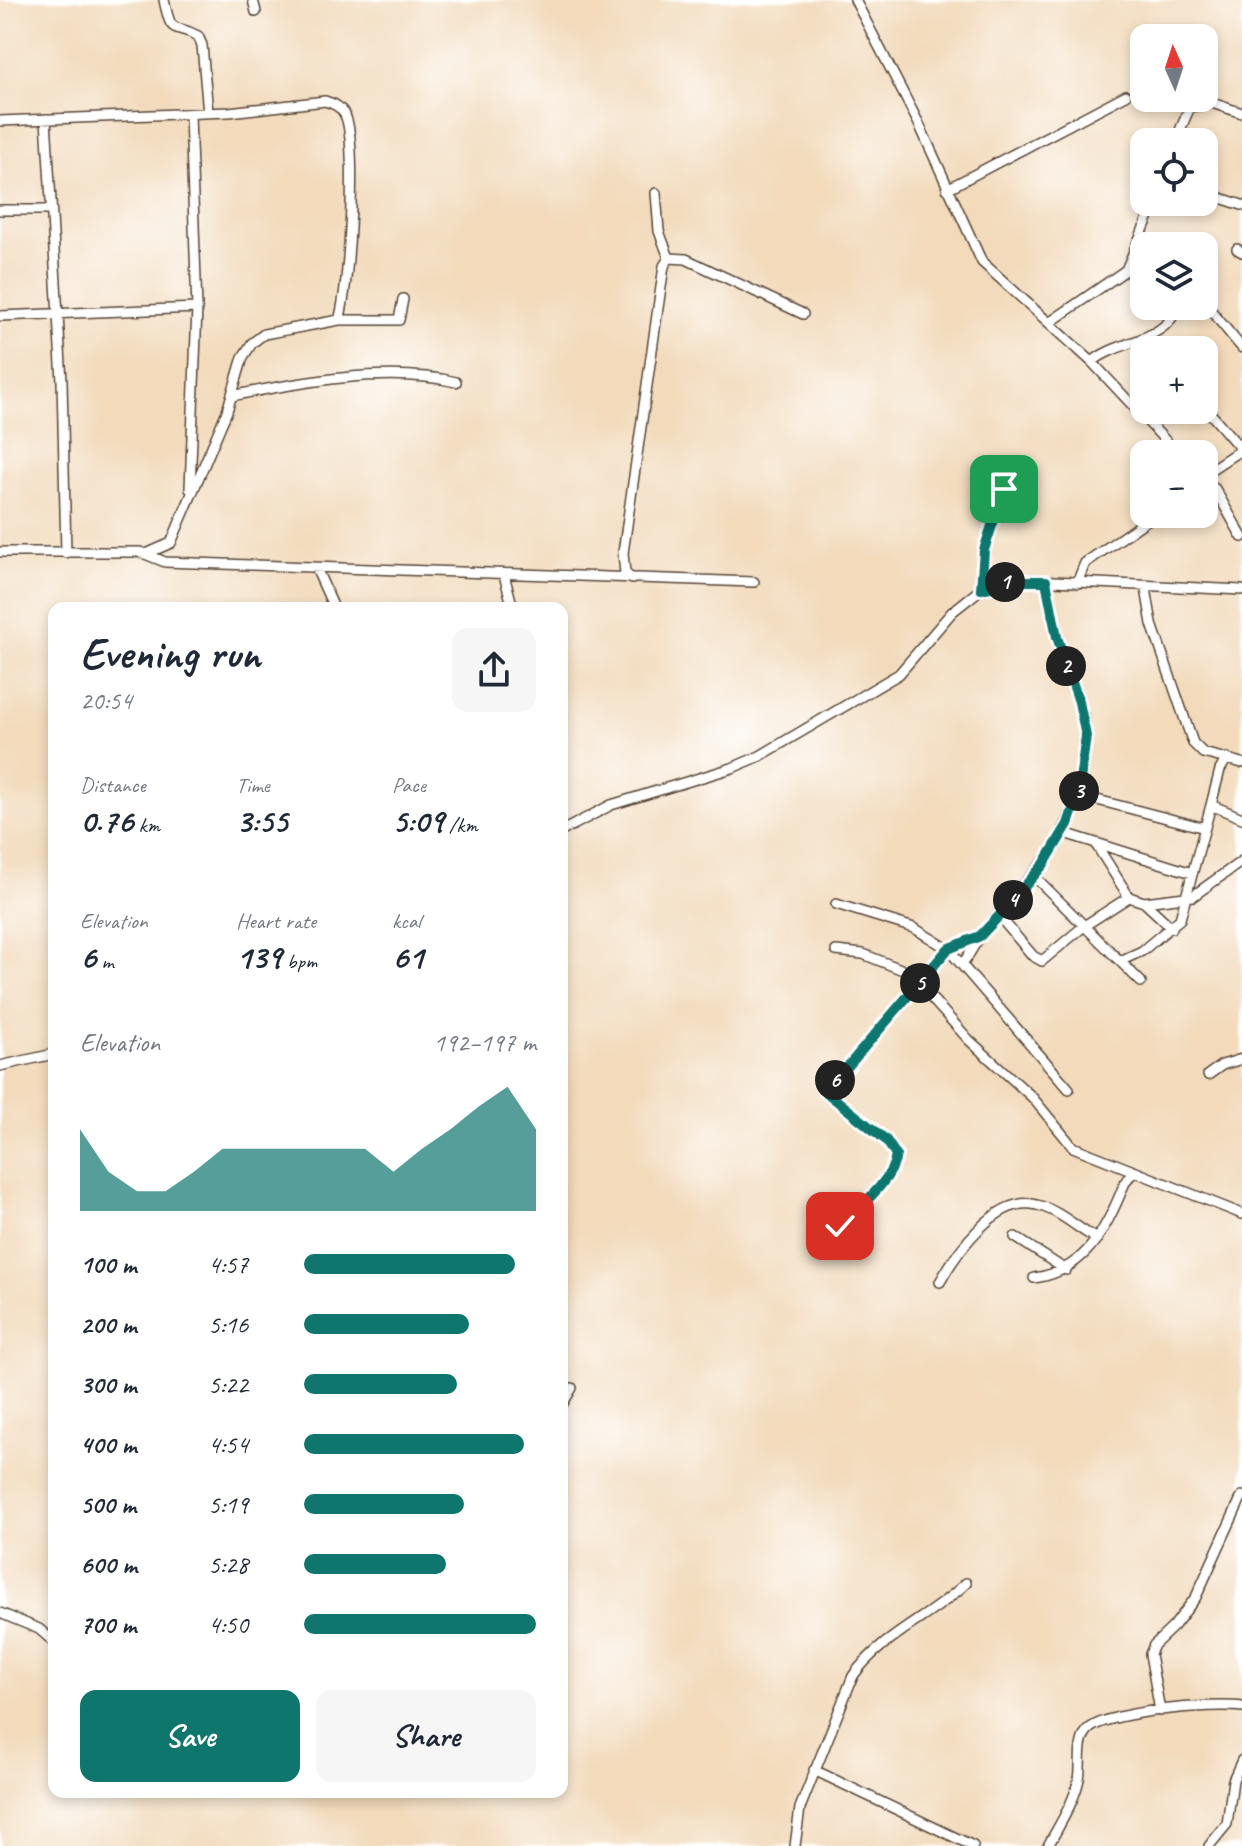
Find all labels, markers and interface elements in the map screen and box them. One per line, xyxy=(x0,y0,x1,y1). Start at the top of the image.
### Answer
north arrow xyxy=(1130,24,1218,112)
map controls xyxy=(1130,24,1218,528)
button: locate xyxy=(1130,128,1218,216)
button: layers xyxy=(1130,232,1218,320)
button: + xyxy=(1130,336,1218,424)
button: − xyxy=(1130,440,1218,528)
pin xyxy=(970,455,1038,523)
icon: arrive xyxy=(982,467,1026,511)
pin: 1 xyxy=(985,562,1025,602)
text: 1 xyxy=(1000,568,1010,596)
text: Evening run xyxy=(80,626,260,681)
button: share xyxy=(452,628,536,712)
pin: 2 xyxy=(1046,646,1086,686)
text: 2 xyxy=(1061,652,1071,680)
text: 20:54 xyxy=(80,684,132,717)
text: Distance xyxy=(80,771,146,799)
text: Time xyxy=(236,771,270,799)
text: Pace xyxy=(392,771,426,799)
pin: 3 xyxy=(1059,771,1099,811)
text: 3 xyxy=(1074,777,1084,805)
text: 0.76 xyxy=(80,799,133,842)
text: 3:55 xyxy=(236,799,288,842)
text: 5:09 xyxy=(392,799,444,842)
text: km xyxy=(133,811,160,839)
text: /km xyxy=(444,811,478,839)
pin: 4 xyxy=(993,880,1033,920)
text: 4 xyxy=(1008,886,1018,914)
text: Elevation xyxy=(80,907,148,935)
text: Heart rate xyxy=(236,907,316,935)
text: kcal xyxy=(392,907,421,935)
text: 6 xyxy=(80,935,96,978)
text: 139 xyxy=(236,935,282,978)
text: 61 xyxy=(392,935,423,978)
text: m xyxy=(96,947,114,975)
text: bpm xyxy=(282,947,317,975)
pin: 5 xyxy=(900,963,940,1003)
text: 5 xyxy=(915,969,925,997)
text: Elevation xyxy=(80,1026,160,1059)
text: 192–197 m xyxy=(433,1026,536,1059)
pin: 6 xyxy=(815,1060,855,1100)
text: 6 xyxy=(830,1066,840,1094)
pin xyxy=(806,1192,874,1260)
icon: check xyxy=(818,1204,862,1248)
text: 100 m xyxy=(80,1248,136,1281)
text: 4:57 xyxy=(208,1248,248,1281)
text: 200 m xyxy=(80,1308,136,1341)
text: 5:16 xyxy=(208,1308,248,1341)
text: 300 m xyxy=(80,1368,136,1401)
text: 5:22 xyxy=(208,1368,248,1401)
text: 400 m xyxy=(80,1428,136,1461)
text: 4:54 xyxy=(208,1428,248,1461)
text: 500 m xyxy=(80,1488,136,1521)
text: 5:19 xyxy=(208,1488,248,1521)
text: 600 m xyxy=(80,1548,137,1581)
text: 5:28 xyxy=(208,1548,248,1581)
text: 700 m xyxy=(80,1608,136,1641)
text: 4:50 xyxy=(208,1608,248,1641)
button: Save xyxy=(80,1690,300,1782)
button: Share xyxy=(316,1690,536,1782)

